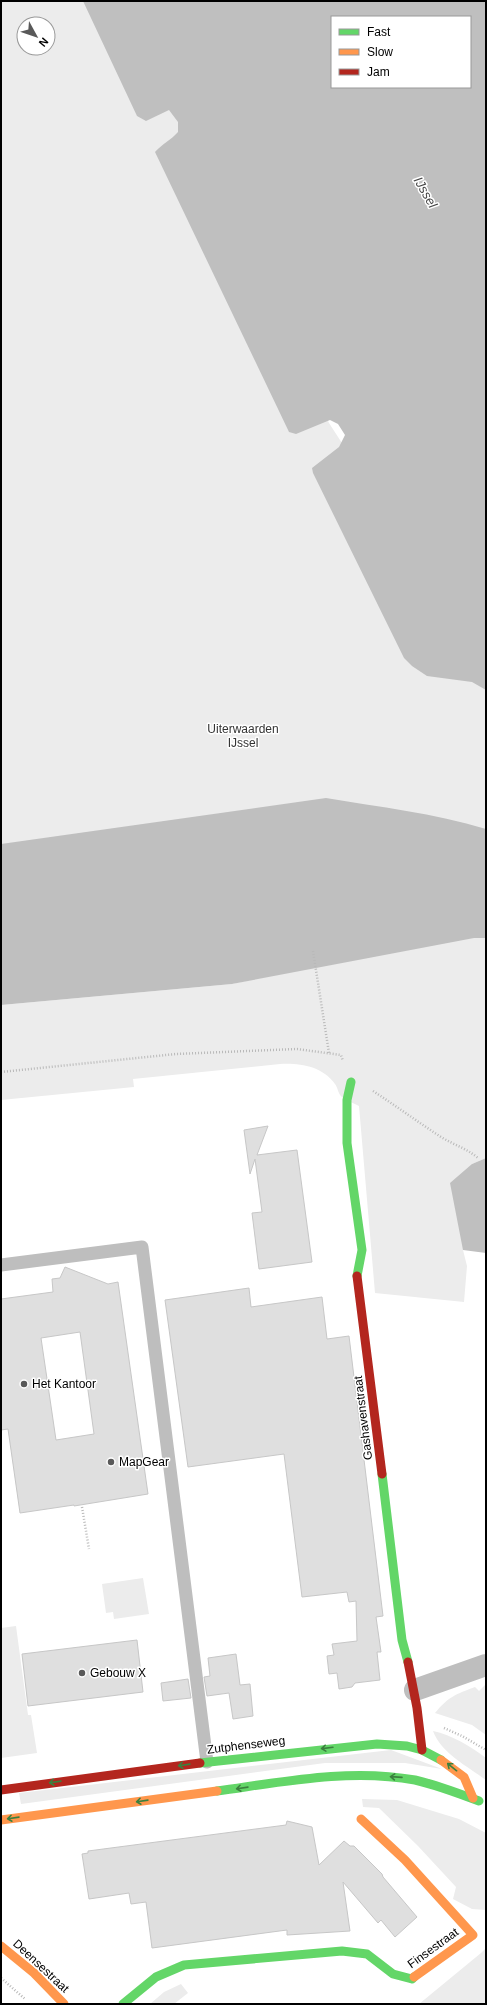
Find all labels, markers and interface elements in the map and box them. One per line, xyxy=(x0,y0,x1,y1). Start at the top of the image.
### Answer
north arrow xyxy=(16,16,56,56)
legend xyxy=(331,16,471,88)
text: Fast xyxy=(367,25,391,39)
text: N xyxy=(36,36,51,49)
text: Slow xyxy=(367,45,393,59)
text: Jam xyxy=(367,65,390,79)
water label: IJssel xyxy=(411,174,441,211)
park label: Uiterwaarden IJssel xyxy=(207,722,279,750)
street label: Gashavenstraat xyxy=(351,1374,375,1461)
place label: Het Kantoor xyxy=(32,1377,96,1391)
marker: Het Kantoor xyxy=(19,1379,29,1389)
place label: MapGear xyxy=(119,1455,169,1469)
marker: MapGear xyxy=(106,1457,116,1467)
place label: Gebouw X xyxy=(90,1666,146,1680)
marker: Gebouw X xyxy=(77,1668,87,1678)
street label: Zutphenseweg xyxy=(206,1733,286,1757)
one-way arrow xyxy=(321,1744,334,1752)
one-way arrow xyxy=(178,1761,191,1769)
one-way arrow xyxy=(446,1762,457,1771)
one-way arrow xyxy=(390,1773,403,1780)
one-way arrow xyxy=(49,1778,62,1786)
one-way arrow xyxy=(236,1784,249,1791)
one-way arrow xyxy=(136,1797,149,1805)
one-way arrow xyxy=(7,1814,20,1822)
street label: Finsestraat xyxy=(405,1925,462,1971)
street label: Deensestraat xyxy=(10,1937,72,1996)

